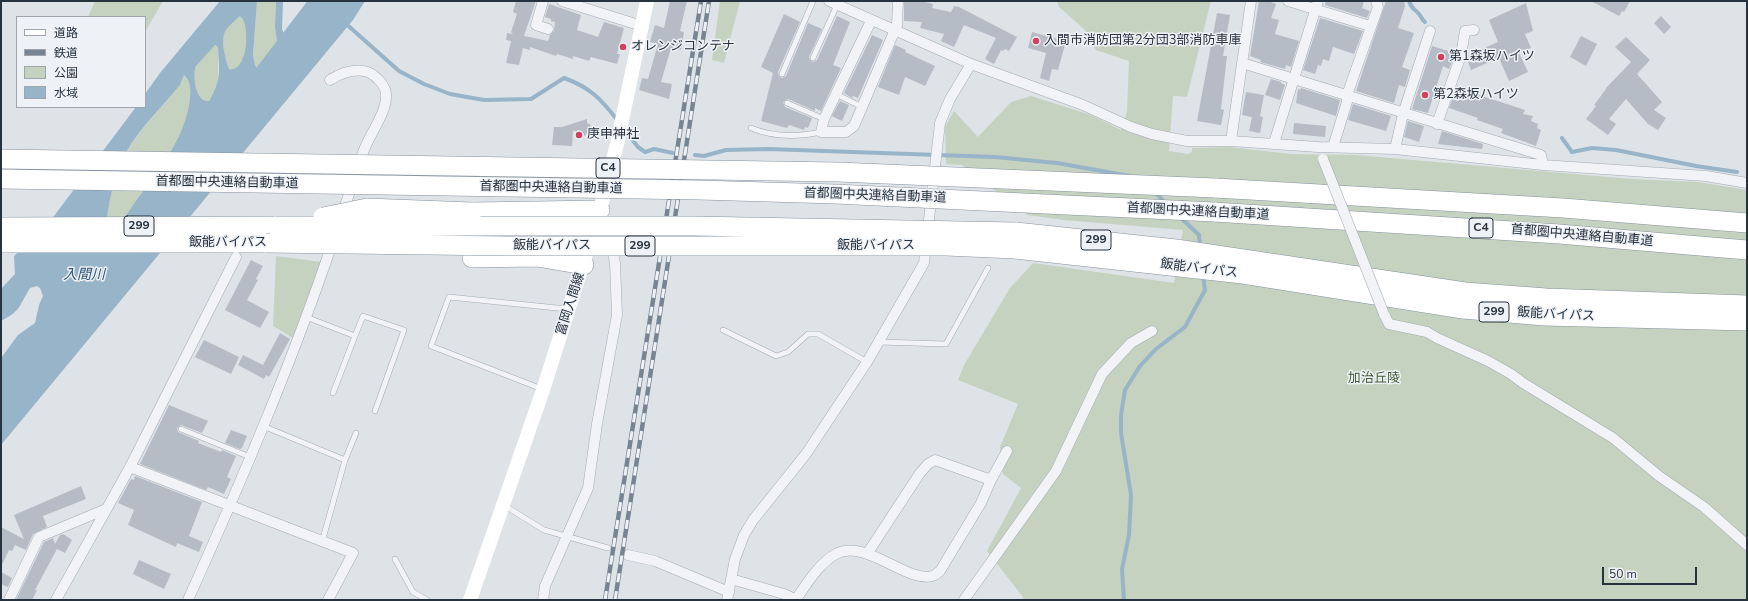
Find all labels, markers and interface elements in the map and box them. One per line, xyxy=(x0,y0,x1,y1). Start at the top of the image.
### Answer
legend xyxy=(16,16,146,108)
text: 道路 xyxy=(54,25,78,41)
place label: 入間市消防団第2分団3部消防車庫 xyxy=(1044,33,1242,49)
marker: 入間市消防団第2分団3部消防車庫 xyxy=(1031,36,1041,46)
place label: オレンジコンテナ xyxy=(631,39,735,55)
marker: オレンジコンテナ xyxy=(618,42,628,52)
text: 鉄道 xyxy=(54,45,78,61)
place label: 第1森坂ハイツ xyxy=(1449,49,1535,65)
marker: 第1森坂ハイツ xyxy=(1436,52,1446,62)
text: 公園 xyxy=(54,65,78,81)
text: 水域 xyxy=(54,85,78,101)
place label: 第2森坂ハイツ xyxy=(1433,87,1519,103)
marker: 第2森坂ハイツ xyxy=(1420,90,1430,100)
place label: 庚申神社 xyxy=(587,127,639,143)
marker: 庚申神社 xyxy=(574,130,584,140)
road number: C4 xyxy=(596,158,620,178)
street label: 首都圏中央連絡自動車道 xyxy=(155,174,299,192)
street label: 首都圏中央連絡自動車道 xyxy=(479,179,623,197)
street label: 首都圏中央連絡自動車道 xyxy=(803,186,947,206)
street label: 首都圏中央連絡自動車道 xyxy=(1126,200,1270,224)
road number: 299 xyxy=(124,216,154,236)
road number: C4 xyxy=(1469,218,1493,238)
street label: 首都圏中央連絡自動車道 xyxy=(1510,222,1654,250)
road number: 299 xyxy=(1081,230,1111,250)
street label: 飯能バイパス xyxy=(189,235,267,251)
road number: 299 xyxy=(625,236,655,256)
street label: 飯能バイパス xyxy=(513,238,591,254)
street label: 飯能バイパス xyxy=(837,238,915,254)
street label: 飯能バイパス xyxy=(1159,257,1239,281)
water label: 入間川 xyxy=(63,268,105,284)
street label: 富岡入間線 xyxy=(554,271,588,337)
road number: 299 xyxy=(1479,302,1509,322)
street label: 飯能バイパス xyxy=(1517,305,1595,325)
park label: 加治丘陵 xyxy=(1348,371,1400,387)
scale bar xyxy=(1604,559,1699,585)
text: 50 m xyxy=(1609,566,1637,582)

